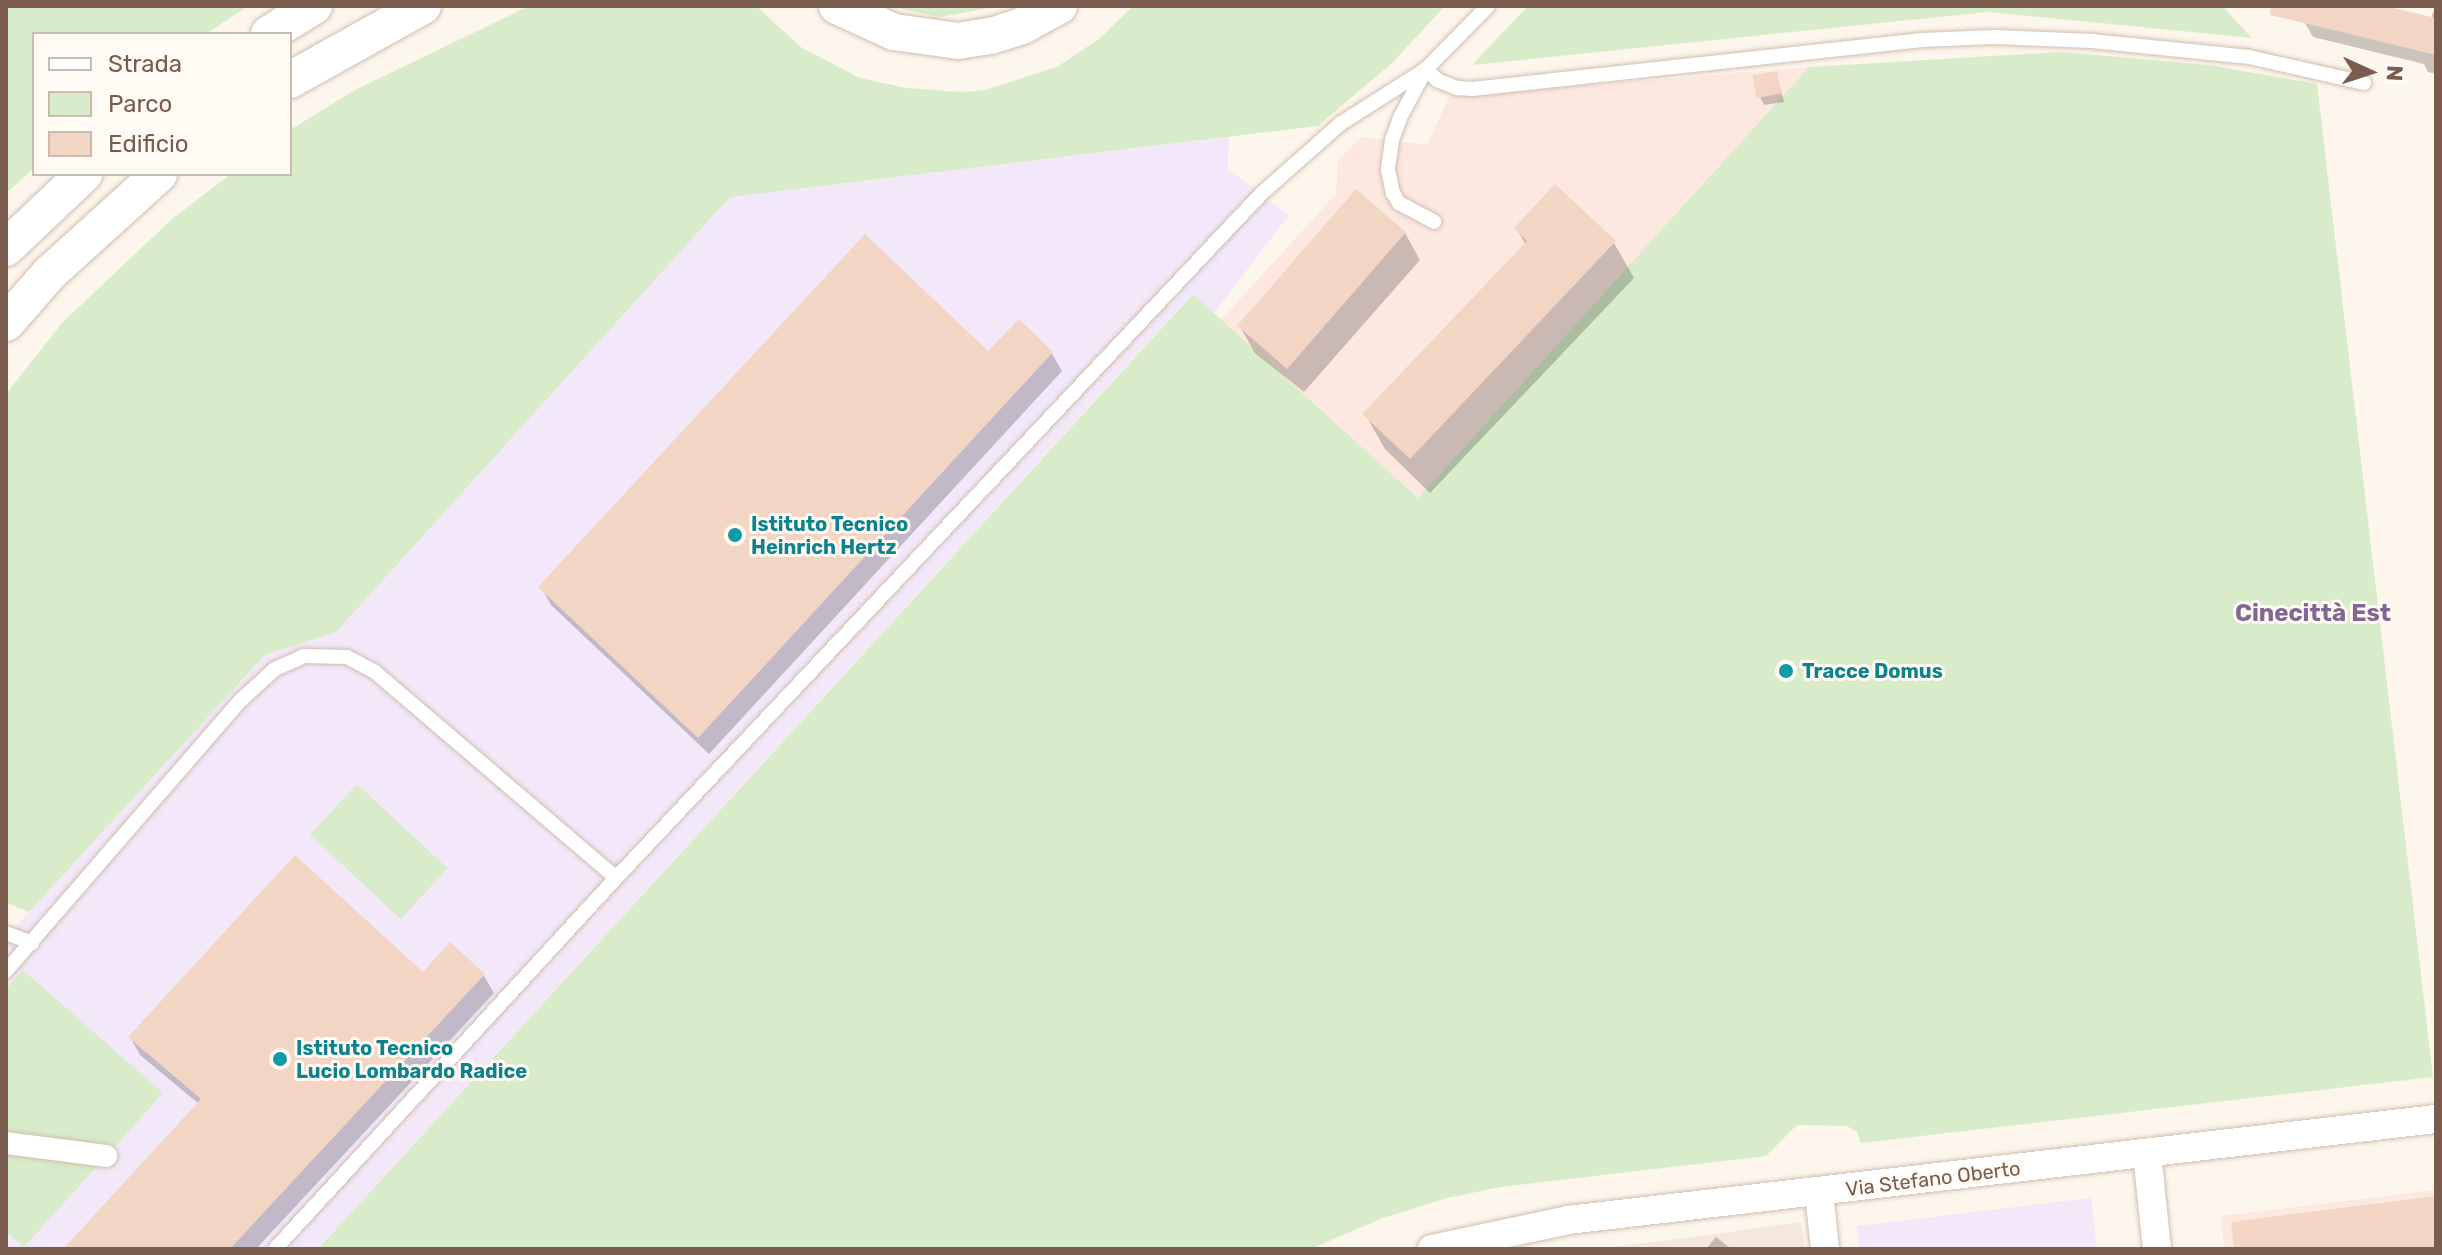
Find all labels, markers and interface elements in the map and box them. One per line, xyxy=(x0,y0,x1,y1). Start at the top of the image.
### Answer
legend xyxy=(32,32,292,176)
north arrow xyxy=(2330,32,2410,112)
text: Strada xyxy=(108,50,182,78)
text: N xyxy=(2381,65,2408,82)
text: Parco xyxy=(108,90,172,118)
text: Edificio xyxy=(108,130,189,158)
place label: Istituto Tecnico Heinrich Hertz xyxy=(751,512,909,559)
marker: Istituto Tecnico Heinrich Hertz xyxy=(726,526,744,544)
district label: Cinecittà Est xyxy=(2235,600,2391,628)
place label: Tracce Domus xyxy=(1802,659,1943,683)
marker: Tracce Domus xyxy=(1777,662,1795,680)
place label: Istituto Tecnico Lucio Lombardo Radice xyxy=(296,1036,527,1083)
marker: Istituto Tecnico Lucio Lombardo Radice xyxy=(271,1050,289,1068)
street label: Via Stefano Oberto xyxy=(1844,1156,2022,1202)

